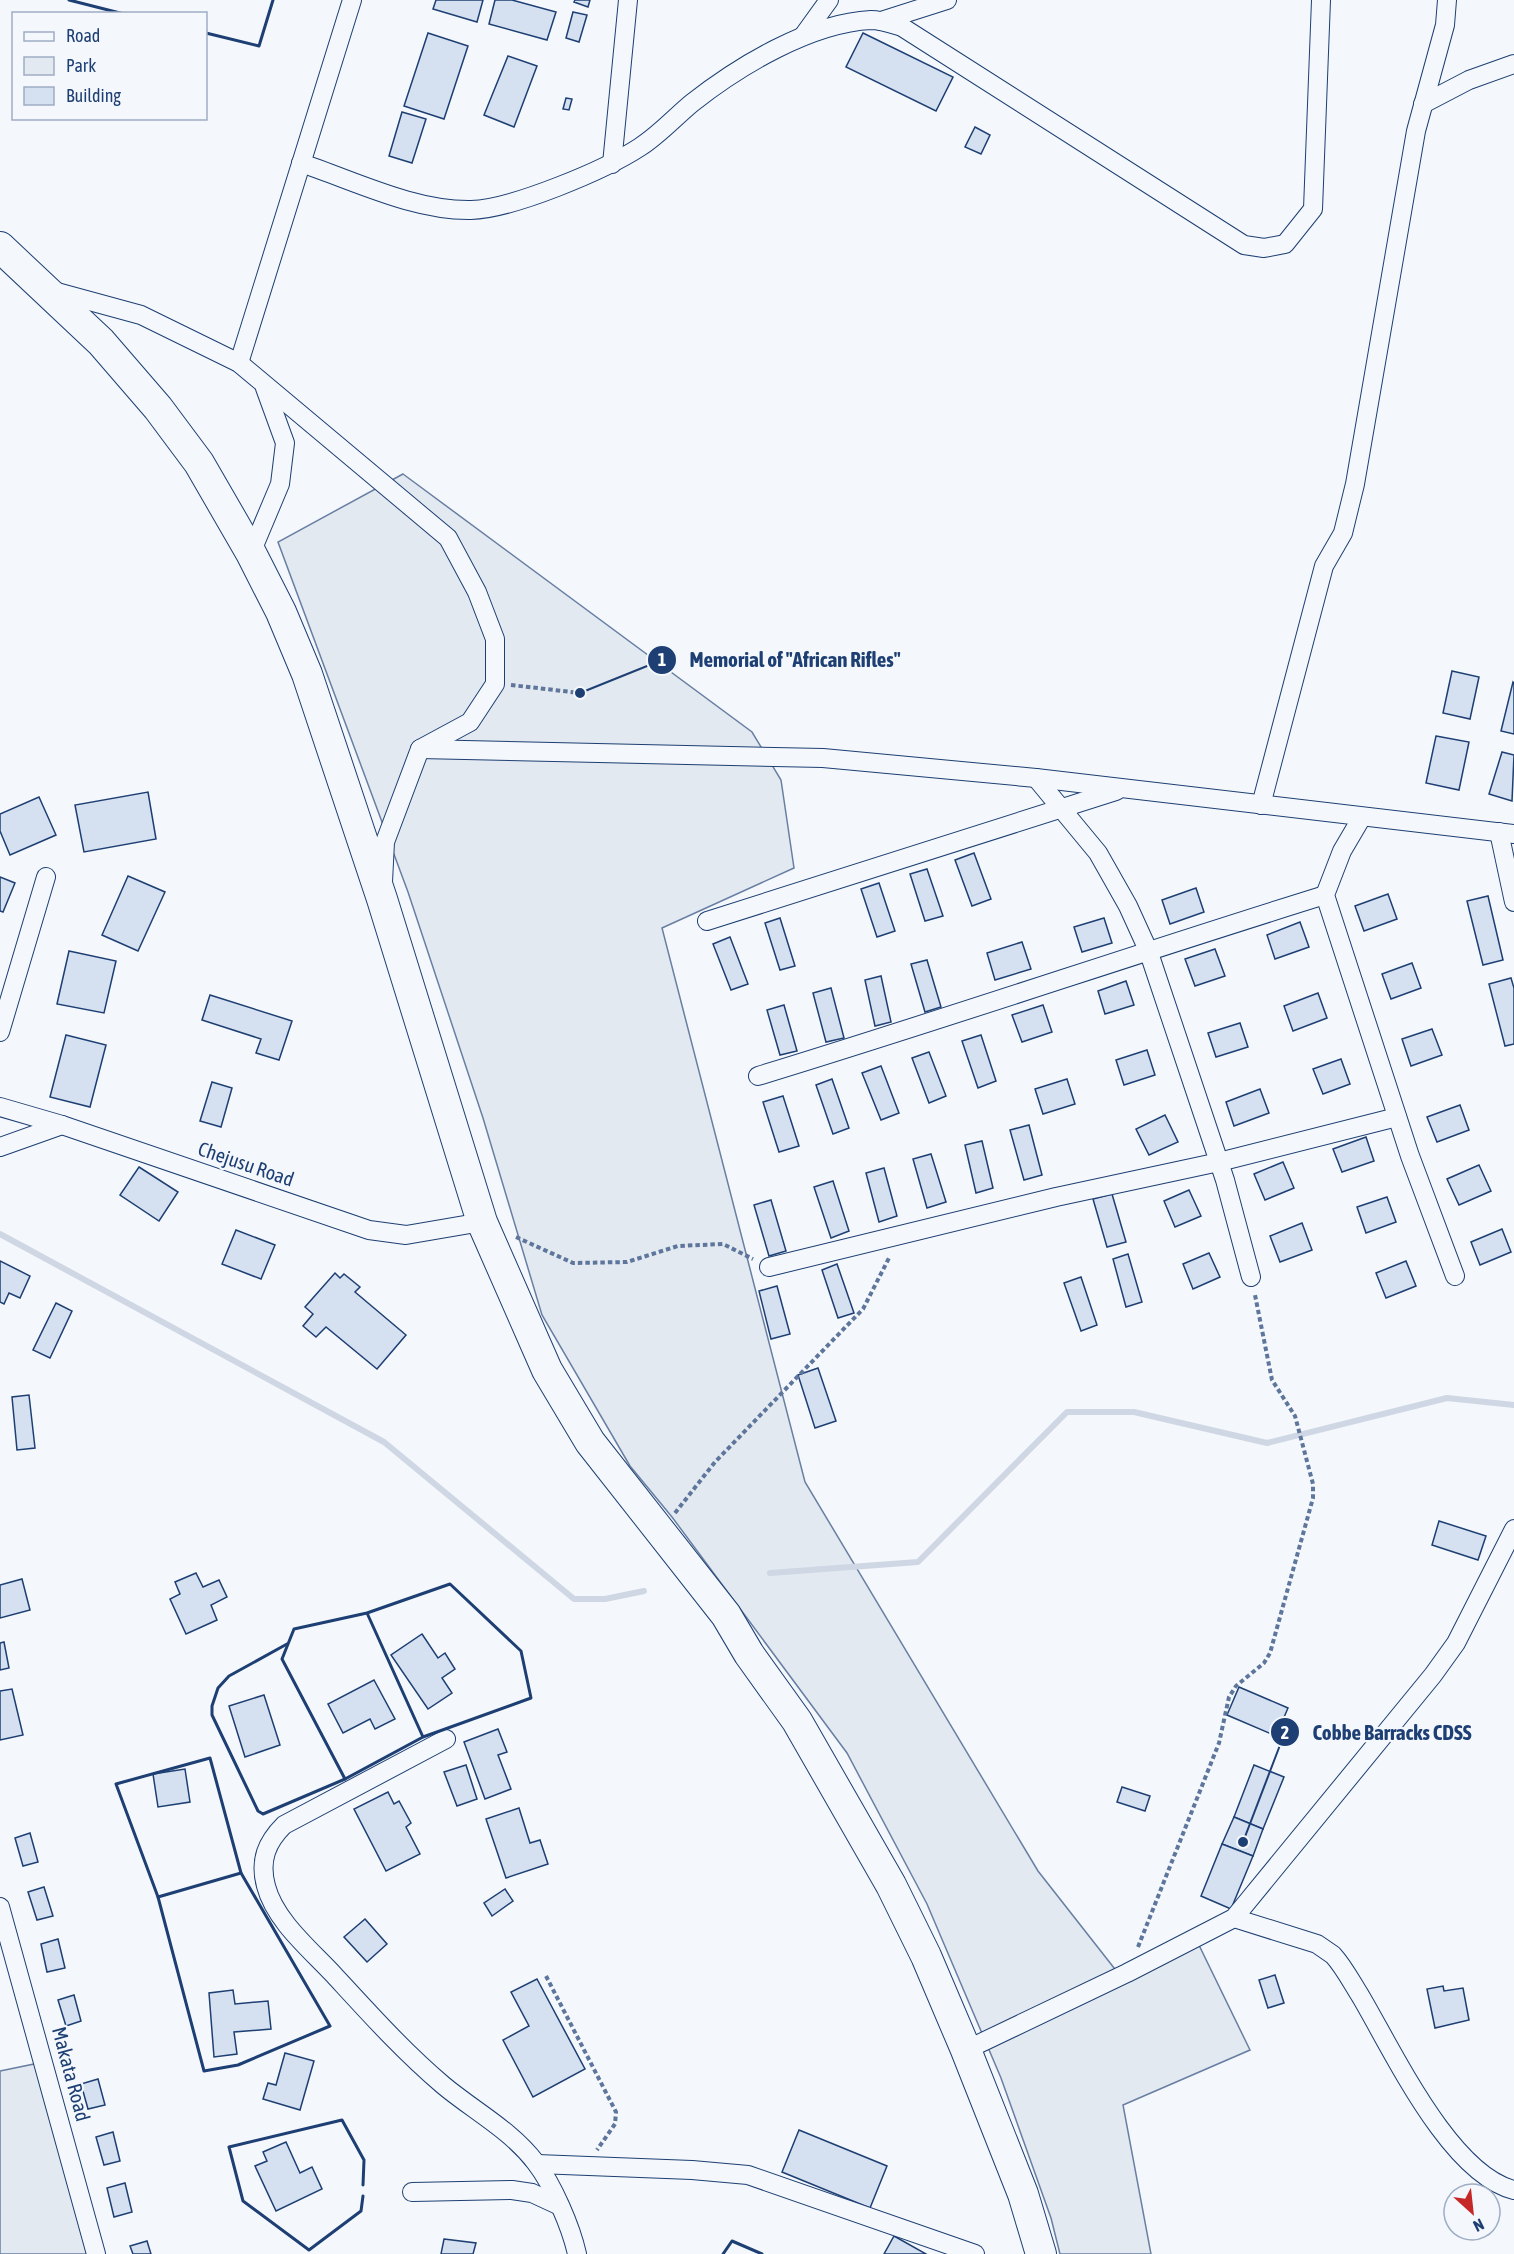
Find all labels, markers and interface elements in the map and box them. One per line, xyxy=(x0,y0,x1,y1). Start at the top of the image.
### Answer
legend xyxy=(12,12,207,120)
text: Road xyxy=(66,25,100,46)
text: Park xyxy=(66,55,96,76)
text: Building xyxy=(66,85,121,106)
callout: Memorial of "African Rifles" xyxy=(647,640,912,679)
text: Memorial of "African Rifles" xyxy=(689,647,901,671)
text: 1 xyxy=(658,649,666,670)
street label: Chejusu Road xyxy=(195,1136,297,1191)
callout: Cobbe Barracks CDSS xyxy=(1270,1713,1484,1752)
text: Cobbe Barracks CDSS xyxy=(1312,1720,1472,1744)
text: 2 xyxy=(1281,1722,1289,1743)
street label: Makata Road xyxy=(48,2024,95,2124)
north arrow xyxy=(1442,2182,1502,2242)
text: N xyxy=(1471,2215,1487,2236)

